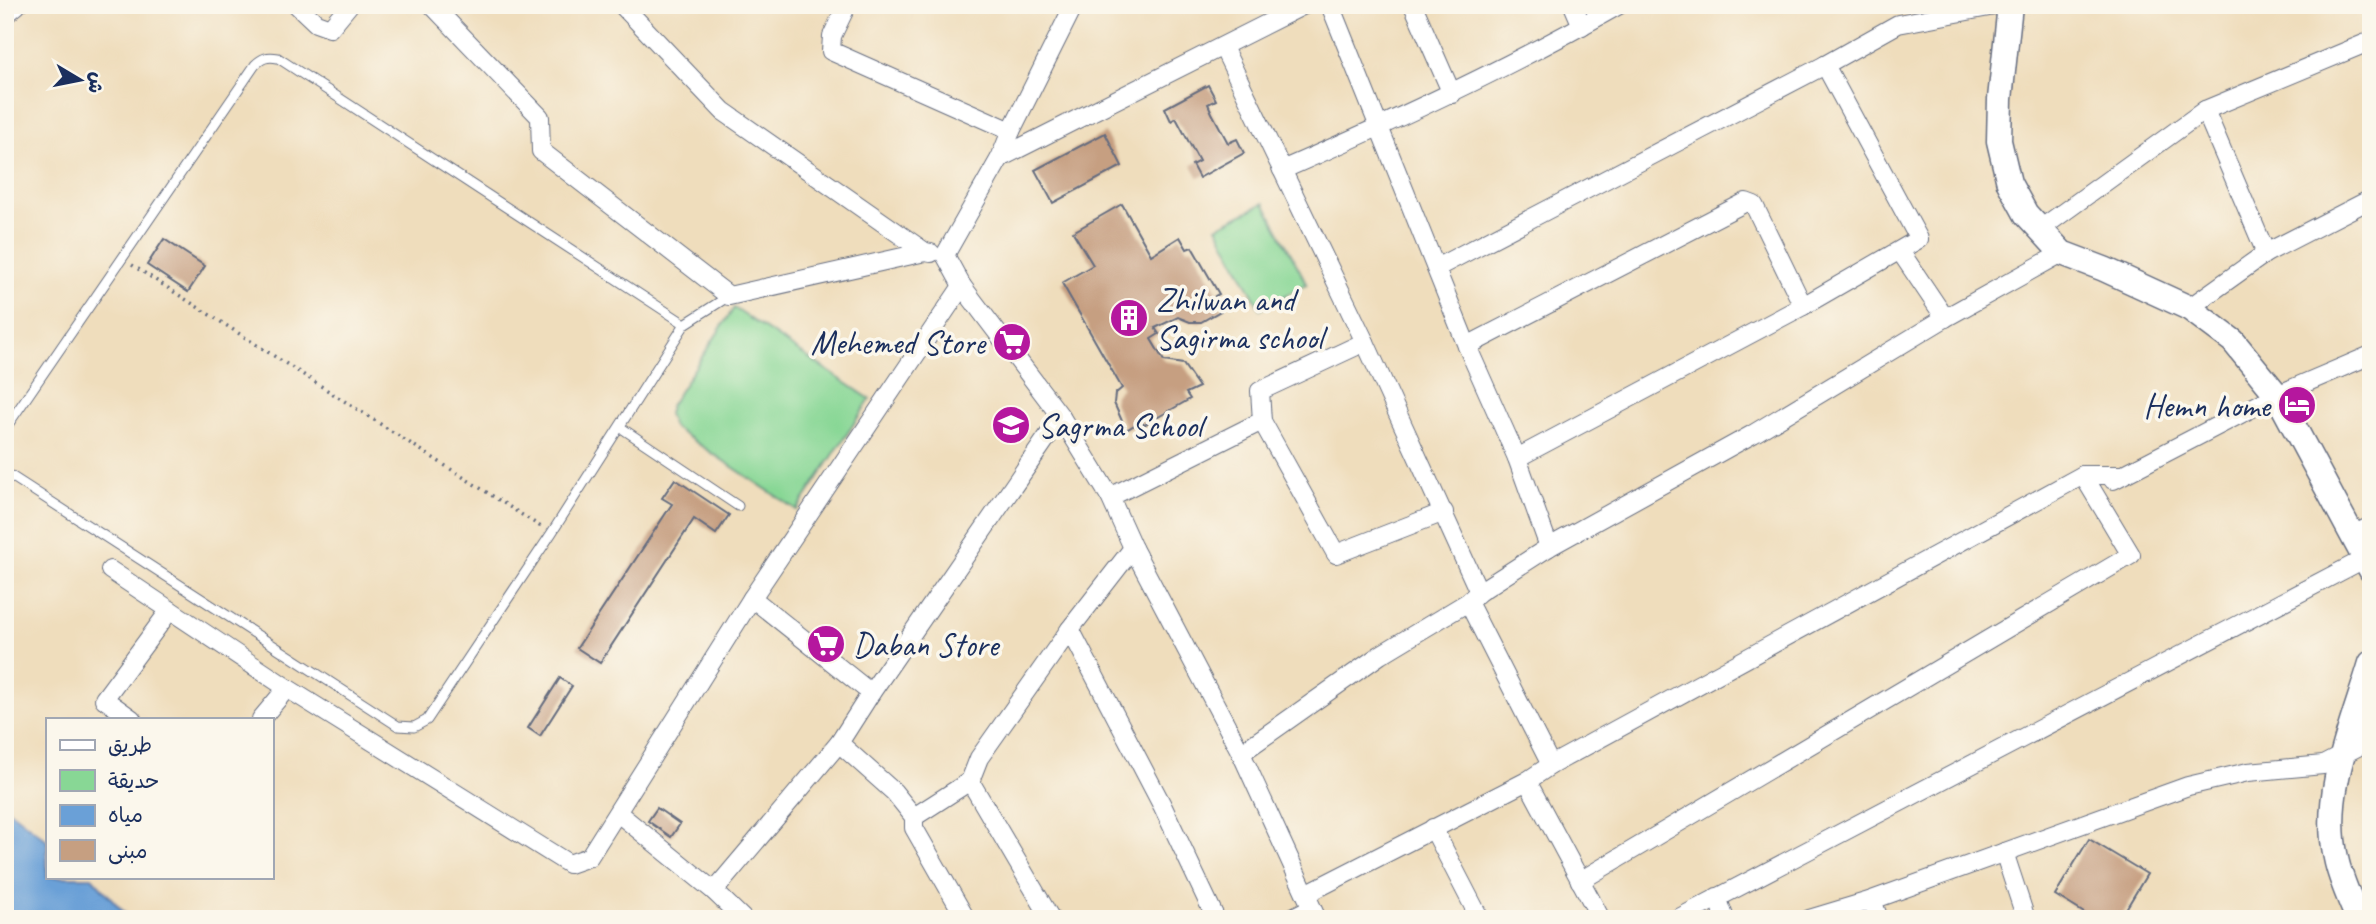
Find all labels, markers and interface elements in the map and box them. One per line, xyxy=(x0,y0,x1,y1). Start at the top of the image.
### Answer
north arrow xyxy=(46,46,116,116)
text: ش xyxy=(82,70,109,95)
place label: Zhilwan and Sagirma school xyxy=(1156,279,1328,359)
building icon: Zhilwan and Sagirma school xyxy=(1108,297,1150,339)
supermarket icon: Mehemed Store xyxy=(991,321,1033,363)
place label: Mehemed Store xyxy=(811,322,987,364)
hotel icon: Hemn home xyxy=(2276,384,2318,426)
place label: Hemn home xyxy=(2144,385,2272,427)
school or university icon: Sagrma School xyxy=(990,404,1032,446)
place label: Sagrma School xyxy=(1038,405,1208,447)
supermarket icon: Daban Store xyxy=(805,623,847,665)
place label: Daban Store xyxy=(853,624,1000,666)
legend xyxy=(46,718,273,878)
text: طريق xyxy=(108,732,152,758)
text: حديقة xyxy=(108,768,159,794)
text: مياه xyxy=(108,802,143,828)
text: مبنى xyxy=(108,838,147,865)

